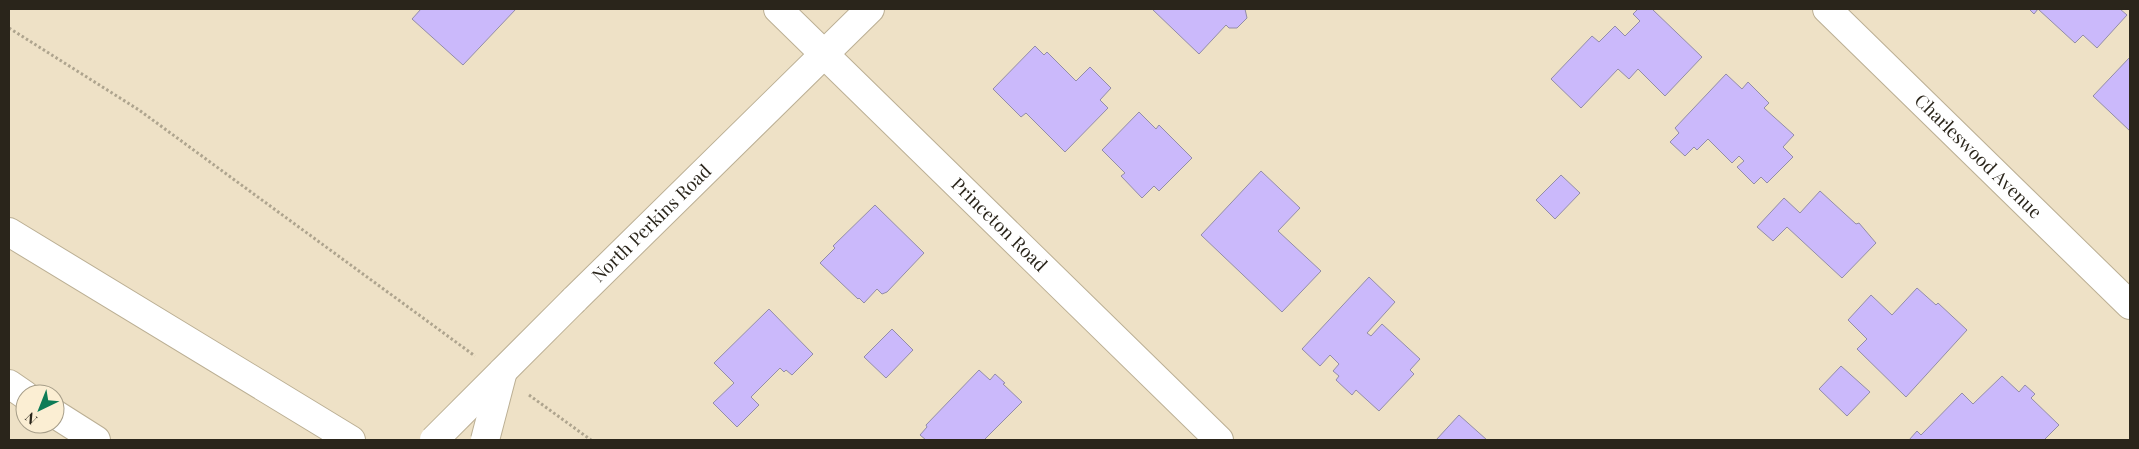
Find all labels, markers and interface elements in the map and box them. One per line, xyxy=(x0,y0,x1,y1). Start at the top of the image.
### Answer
street label: Charleswood Avenue xyxy=(1910,88,2047,223)
street label: North Perkins Road xyxy=(586,158,716,287)
street label: Princeton Road xyxy=(947,172,1053,277)
north arrow xyxy=(15,384,65,434)
text: N xyxy=(21,408,41,429)

